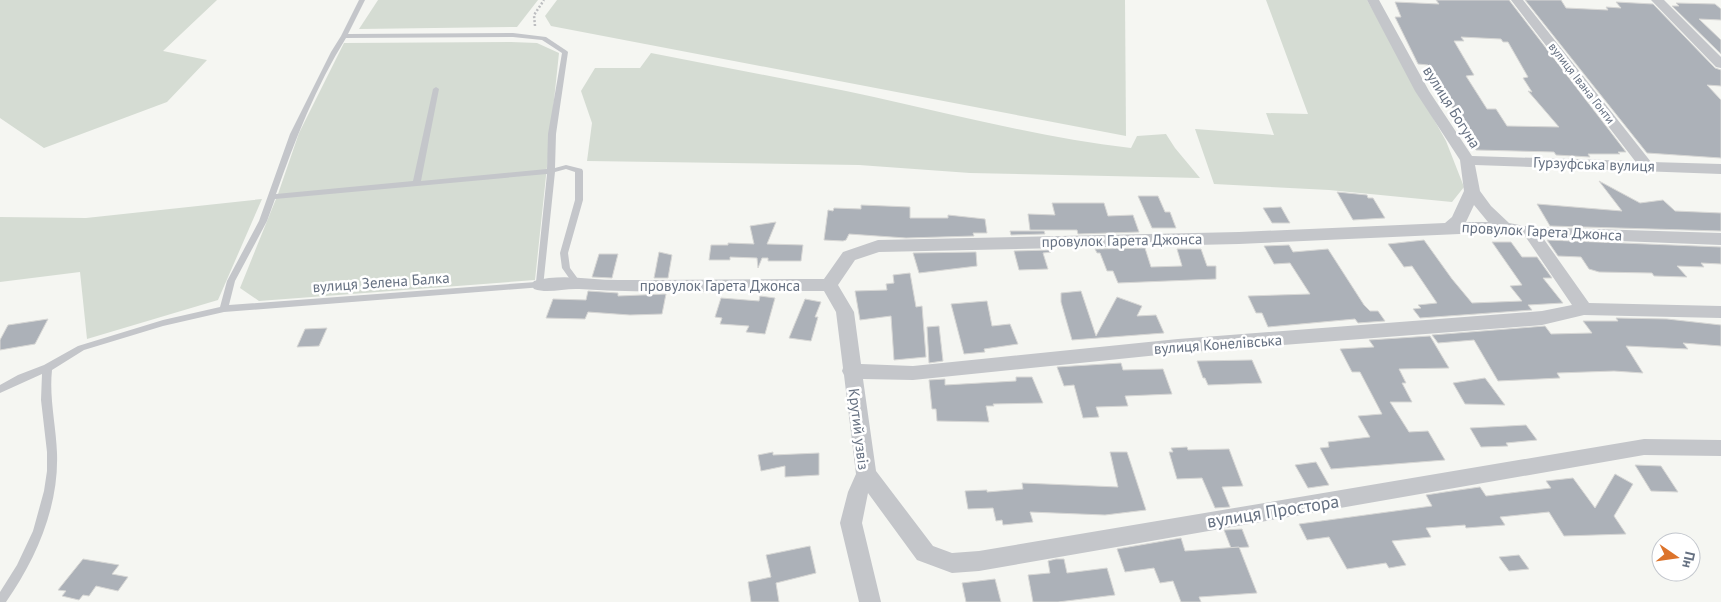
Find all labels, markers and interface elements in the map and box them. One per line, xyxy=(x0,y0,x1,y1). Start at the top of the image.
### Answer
street label: вулиця Івана Гонти xyxy=(1546,39,1618,127)
street label: вулиця Богуна xyxy=(1419,62,1485,152)
street label: Гурзуфська вулиця xyxy=(1533,152,1655,176)
street label: провулок Гарета Джонса xyxy=(1461,217,1623,245)
street label: провулок Гарета Джонса xyxy=(1042,229,1202,251)
street label: вулиця Зелена Балка xyxy=(312,268,450,296)
street label: провулок Гарета Джонса xyxy=(640,276,800,295)
street label: вулиця Конелівська xyxy=(1153,330,1283,358)
street label: Крутий узвіз xyxy=(845,387,873,471)
street label: вулиця Простора xyxy=(1205,489,1341,533)
north arrow xyxy=(1651,532,1701,582)
text: Пн xyxy=(1678,550,1699,570)

